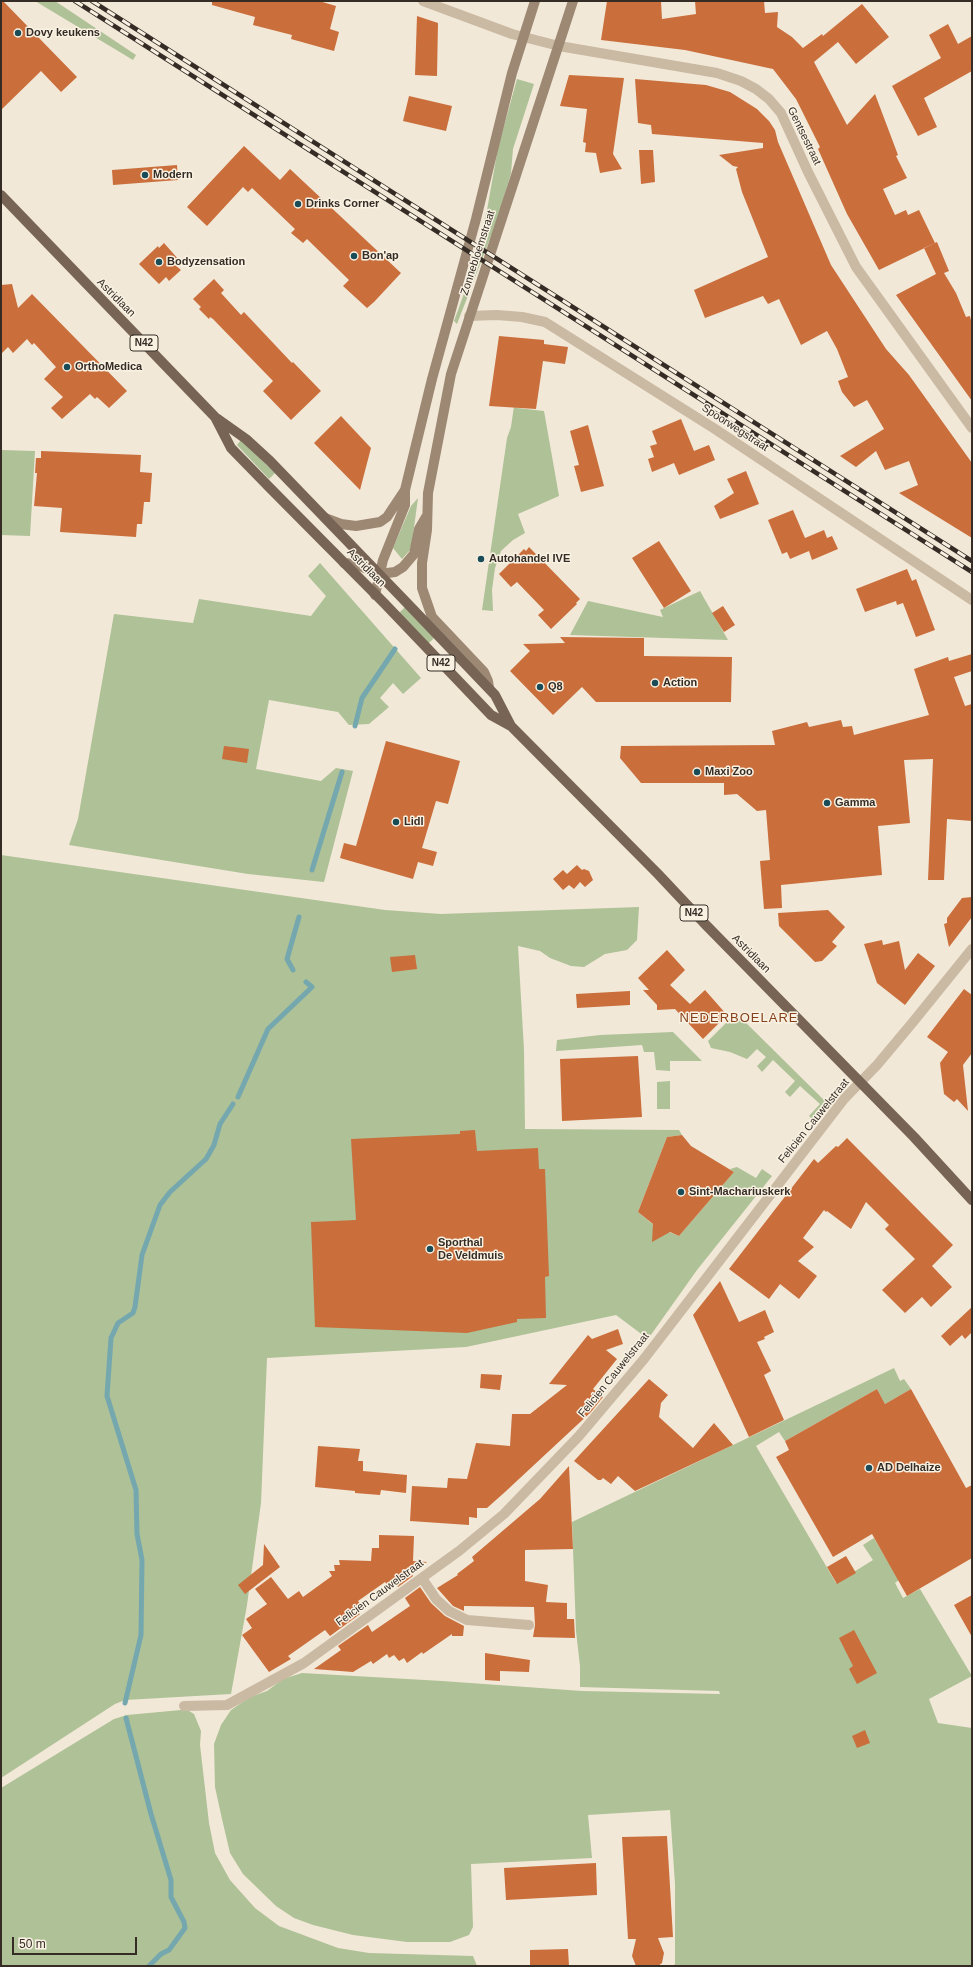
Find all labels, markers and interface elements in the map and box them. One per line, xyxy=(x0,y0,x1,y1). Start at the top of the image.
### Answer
place label: Dovy keukens xyxy=(26,26,100,40)
marker: Dovy keukens xyxy=(13,28,23,38)
street label: Gentsestraat xyxy=(784,105,824,167)
place label: Modern xyxy=(153,168,193,182)
marker: Modern xyxy=(140,170,150,180)
place label: Drinks Corner xyxy=(306,197,379,211)
marker: Drinks Corner xyxy=(293,199,303,209)
street label: Zonnebloemstraat xyxy=(458,209,498,297)
place label: Bon'ap xyxy=(362,249,399,263)
marker: Bon'ap xyxy=(349,251,359,261)
place label: Bodyzensation xyxy=(167,255,245,269)
marker: Bodyzensation xyxy=(154,257,164,267)
street label: Astridlaan xyxy=(94,276,138,320)
road number: N42 xyxy=(130,335,158,351)
place label: OrthoMedica xyxy=(75,360,142,374)
marker: OrthoMedica xyxy=(62,362,72,372)
street label: Spoorwegstraat xyxy=(699,401,771,455)
street label: Astridlaan xyxy=(344,546,388,590)
place label: Autohandel IVE xyxy=(489,552,570,566)
marker: Autohandel IVE xyxy=(476,554,486,564)
road number: N42 xyxy=(427,655,455,671)
place label: Action xyxy=(663,676,697,690)
marker: Action xyxy=(650,678,660,688)
place label: Q8 xyxy=(548,680,563,694)
marker: Q8 xyxy=(535,682,545,692)
place label: Maxi Zoo xyxy=(705,765,753,779)
marker: Maxi Zoo xyxy=(692,767,702,777)
place label: Gamma xyxy=(835,796,875,810)
marker: Gamma xyxy=(822,798,832,808)
place label: Lidl xyxy=(404,815,424,829)
marker: Lidl xyxy=(391,817,401,827)
road number: N42 xyxy=(680,905,708,921)
street label: Astridlaan xyxy=(729,932,773,976)
district label: NEDERBOELARE xyxy=(680,1010,798,1026)
street label: Felicien Cauwelstraat xyxy=(776,1076,852,1166)
place label: Sint-Machariuskerk xyxy=(689,1185,790,1199)
marker: Sint-Machariuskerk xyxy=(676,1187,686,1197)
place label: Sporthal De Veldmuis xyxy=(438,1236,503,1262)
marker: Sporthal De Veldmuis xyxy=(425,1244,435,1254)
street label: Felicien Cauwelstraat xyxy=(576,1330,652,1420)
place label: AD Delhaize xyxy=(877,1461,941,1475)
marker: AD Delhaize xyxy=(864,1463,874,1473)
street label: Felicien Cauwelstraat xyxy=(334,1557,426,1629)
scale bar xyxy=(14,1929,139,1955)
text: 50 m xyxy=(19,1937,46,1951)

